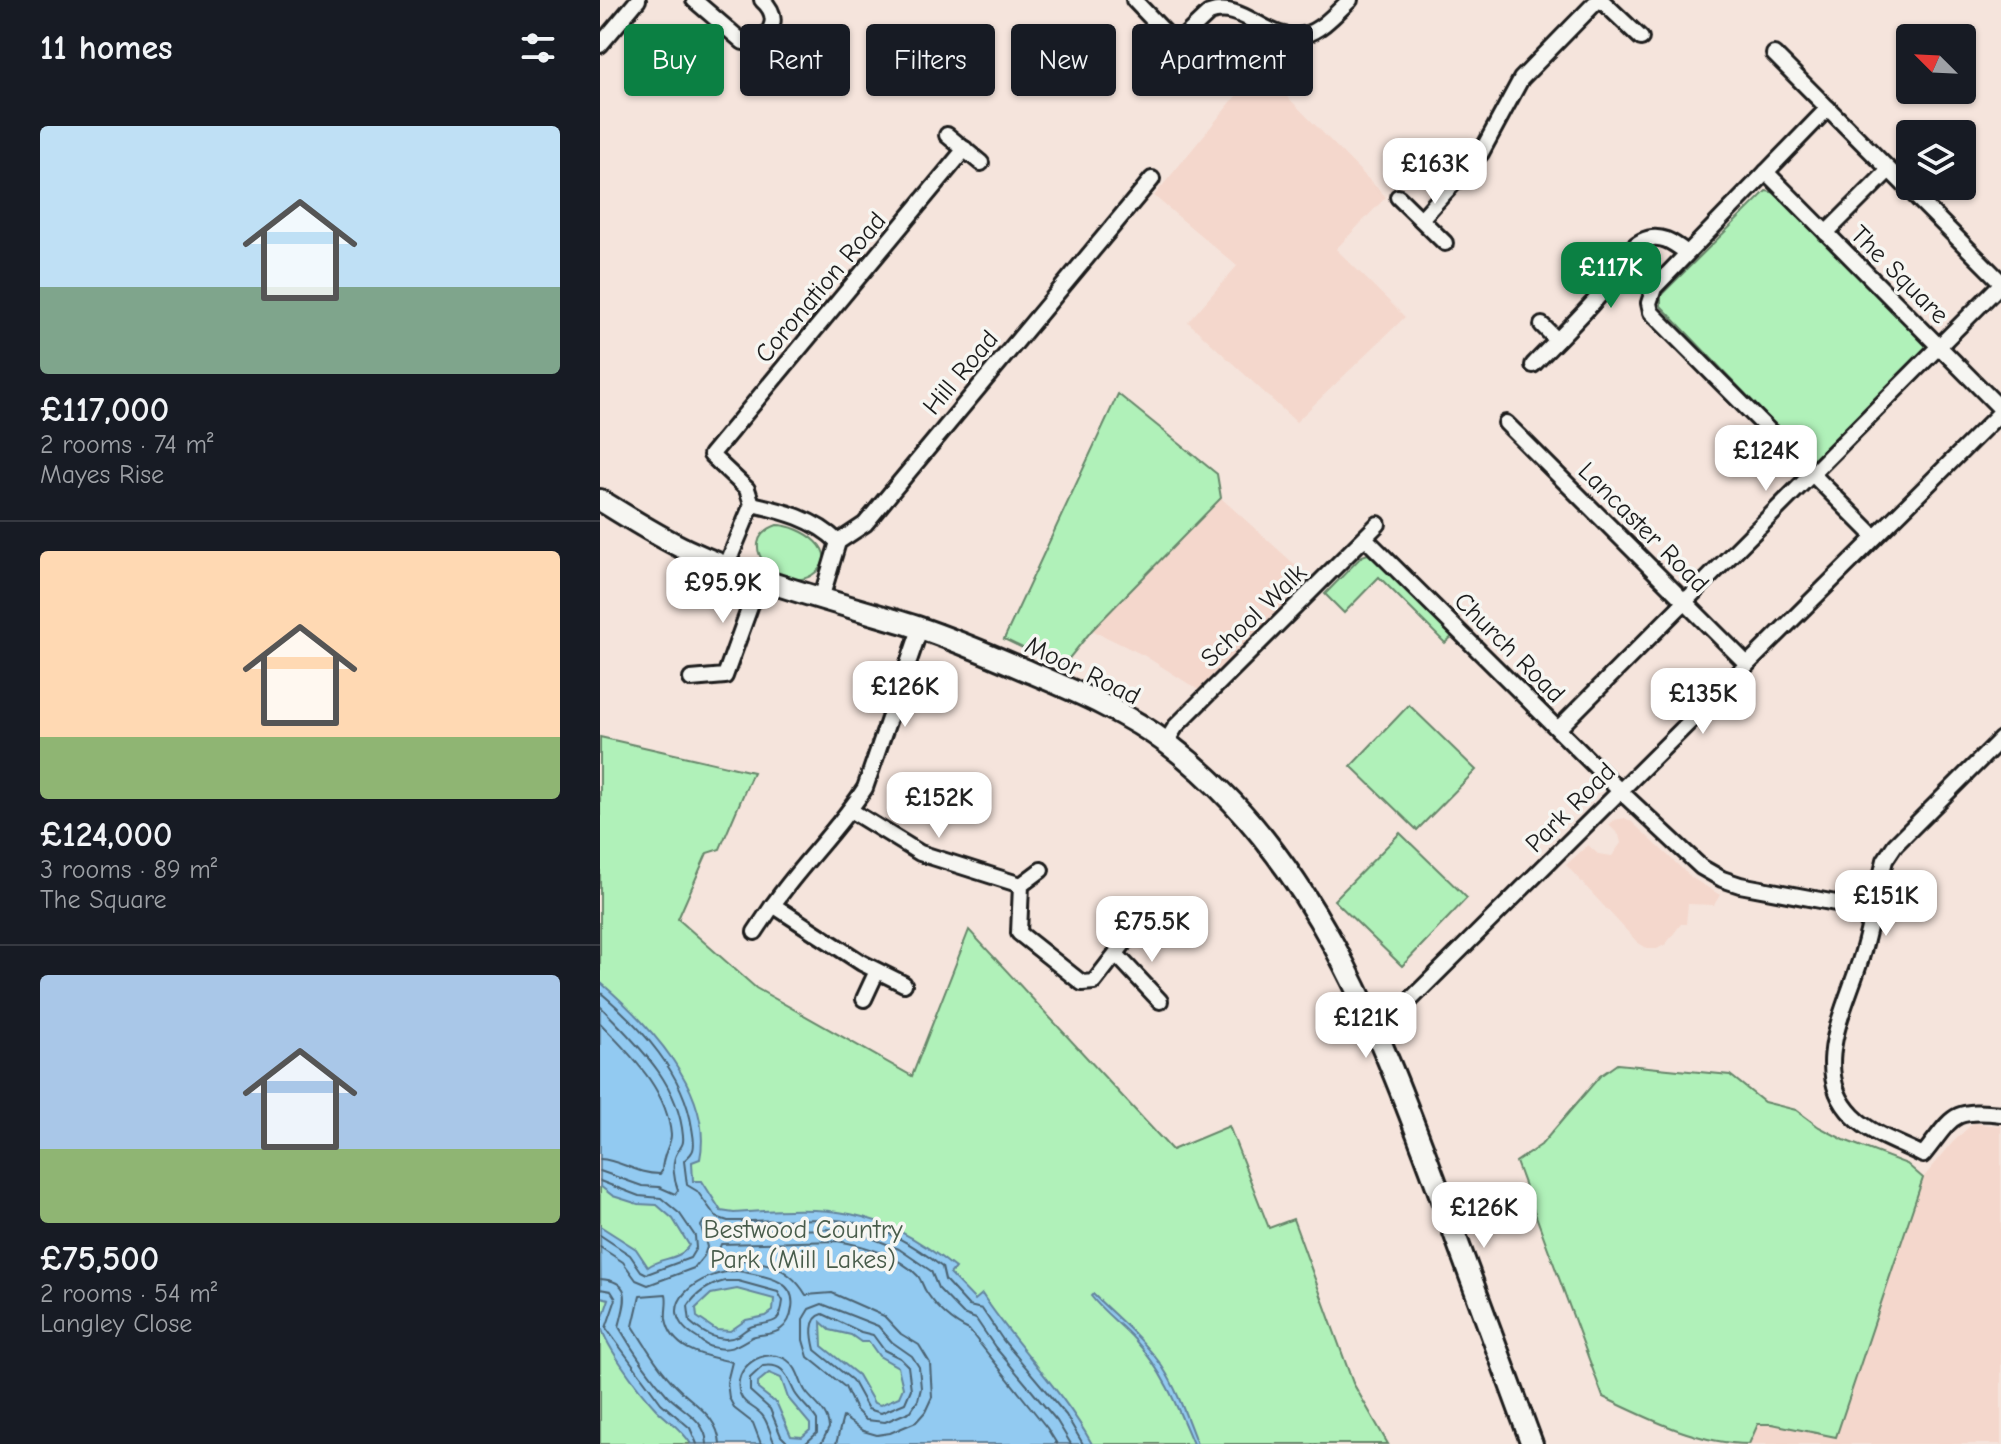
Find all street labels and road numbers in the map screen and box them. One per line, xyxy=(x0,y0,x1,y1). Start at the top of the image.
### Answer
street label: Coronation Road xyxy=(749,206,892,369)
street label: The Square xyxy=(1844,219,1955,330)
street label: Hill Road xyxy=(917,324,1005,421)
street label: Lancaster Road xyxy=(1572,456,1715,599)
street label: School Walk xyxy=(1195,558,1313,673)
street label: Church Road xyxy=(1448,586,1571,709)
street label: Moor Road xyxy=(1020,630,1145,712)
street label: Park Road xyxy=(1520,757,1622,859)

